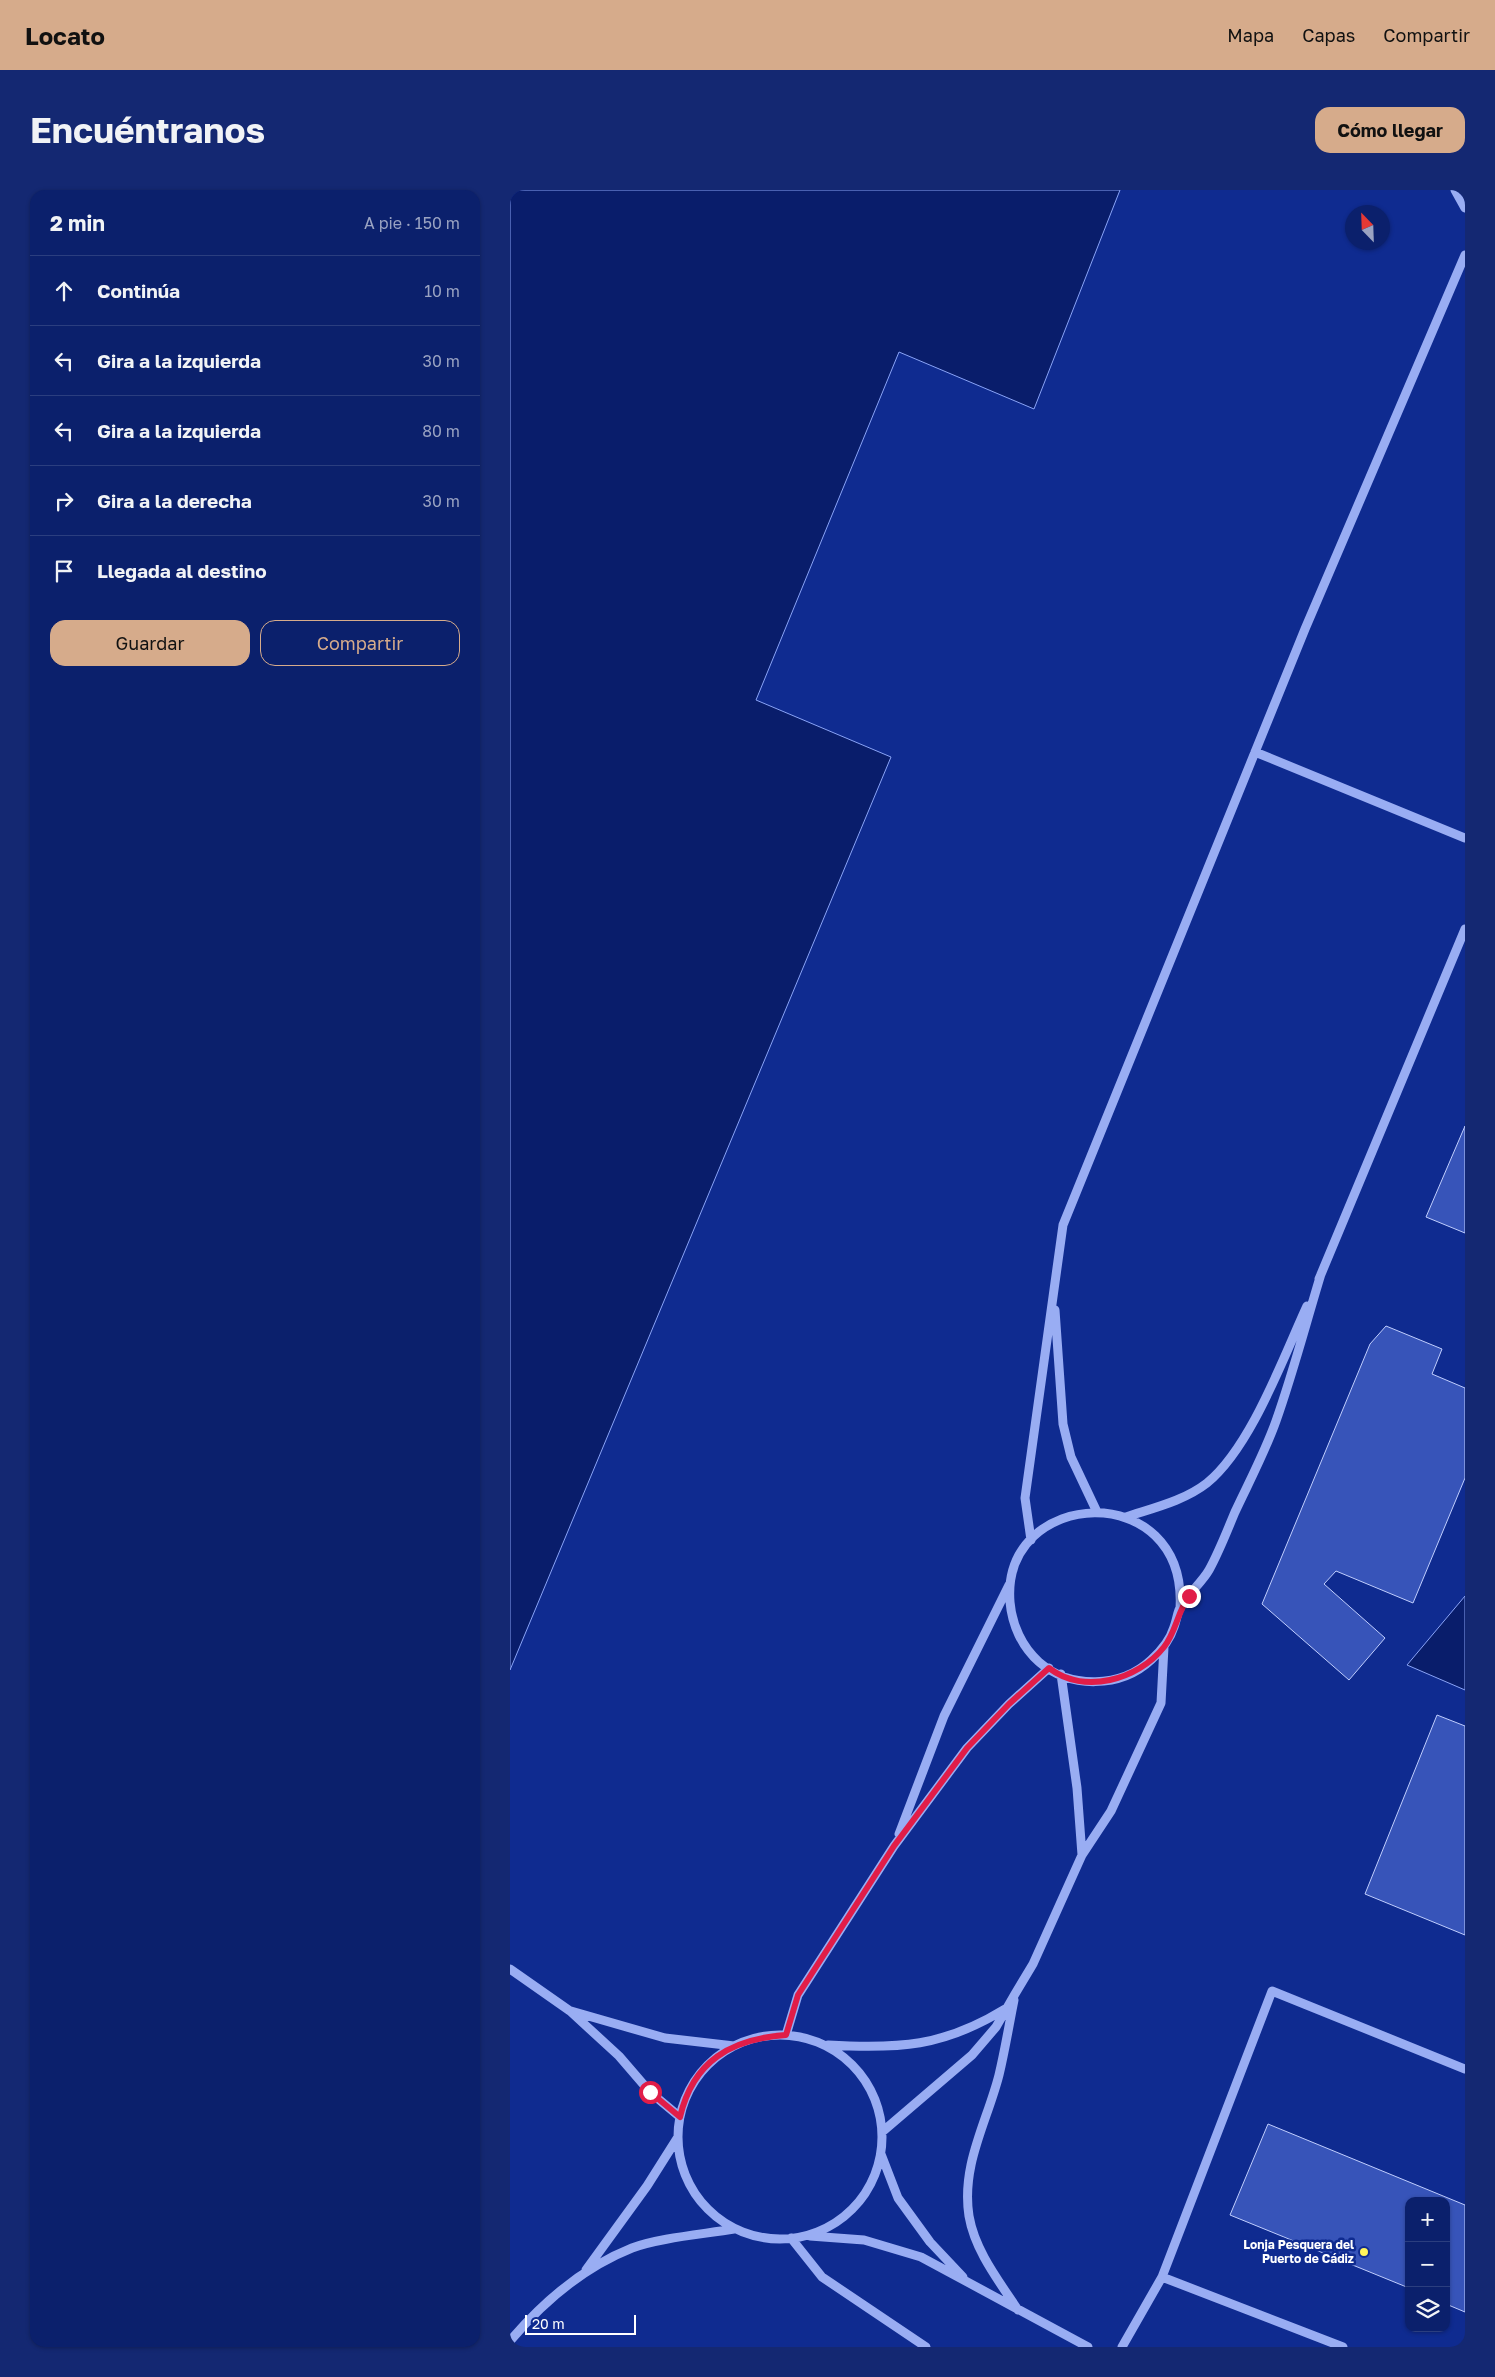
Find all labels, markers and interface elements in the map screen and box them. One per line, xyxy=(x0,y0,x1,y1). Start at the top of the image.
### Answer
text: Locato xyxy=(25,21,105,50)
text: Mapa xyxy=(1227,24,1274,46)
text: Capas xyxy=(1302,24,1355,46)
text: Compartir xyxy=(1383,24,1470,46)
button: Cómo llegar xyxy=(1315,107,1465,153)
text: Encuéntranos xyxy=(30,109,265,151)
north arrow xyxy=(1345,205,1390,250)
text: 2 min xyxy=(50,210,105,236)
text: A pie · 150 m xyxy=(364,213,460,233)
icon: ahead xyxy=(50,277,78,305)
text: Continúa xyxy=(97,279,180,302)
text: 10 m xyxy=(424,281,460,301)
icon: left xyxy=(50,347,78,375)
text: Gira a la izquierda xyxy=(97,349,261,372)
text: 30 m xyxy=(423,351,460,371)
icon: left xyxy=(50,417,78,445)
text: Gira a la izquierda xyxy=(97,419,261,442)
text: 80 m xyxy=(422,421,460,441)
icon: right xyxy=(50,487,78,515)
text: Gira a la derecha xyxy=(97,489,252,512)
text: 30 m xyxy=(423,491,460,511)
icon: arrive xyxy=(50,557,78,585)
text: Llegada al destino xyxy=(97,559,267,582)
button: Guardar xyxy=(50,620,250,666)
button: Compartir xyxy=(260,620,460,666)
route end xyxy=(1178,1585,1201,1608)
route start xyxy=(639,2081,662,2104)
map controls xyxy=(1405,2197,1450,2332)
button: + xyxy=(1405,2197,1450,2242)
place label: Lonja Pesquera del Puerto de Cádiz xyxy=(1243,2237,1354,2266)
button: − xyxy=(1405,2242,1450,2287)
marker: Lonja Pesquera del Puerto de Cádiz xyxy=(1358,2246,1370,2258)
button: layers xyxy=(1405,2287,1450,2332)
scale bar xyxy=(525,2312,636,2335)
text: 20 m xyxy=(532,2315,565,2332)

